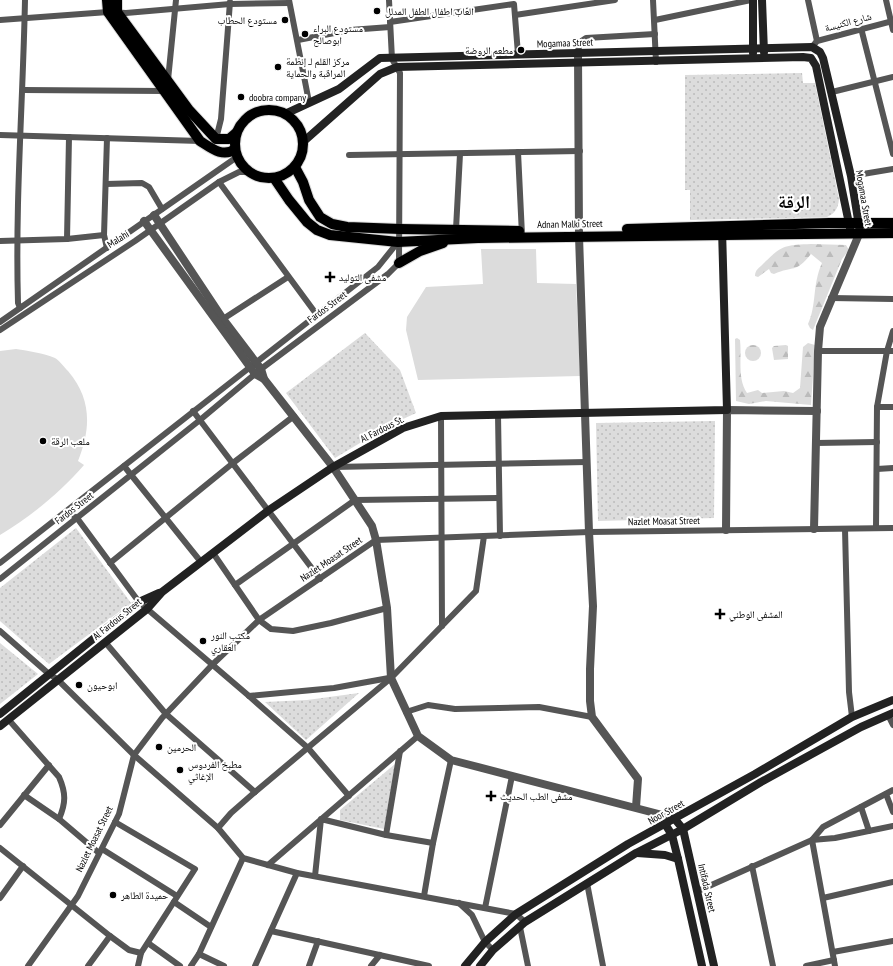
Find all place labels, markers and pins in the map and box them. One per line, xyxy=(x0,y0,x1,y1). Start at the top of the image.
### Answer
place label: العاب اطفال الطفل المدلل xyxy=(385,5,474,18)
marker: العاب اطفال الطفل المدلل xyxy=(372,6,382,16)
place label: مستودع الحطاب xyxy=(218,14,277,27)
marker: مستودع الحطاب xyxy=(280,15,290,25)
place label: مستودع البراء ابوصالح xyxy=(313,22,363,47)
marker: مستودع البراء ابوصالح xyxy=(300,29,310,39)
place label: مطعم الروضة xyxy=(465,44,513,58)
marker: مطعم الروضة xyxy=(516,45,526,55)
place label: مركز القلم لـ إنظمة المراقبة والحماية xyxy=(286,55,350,80)
marker: مركز القلم لـ إنظمة المراقبة والحماية xyxy=(273,62,283,72)
place label: doobra company xyxy=(249,91,306,104)
marker: doobra company xyxy=(236,92,246,102)
marker: مشفى التوليد xyxy=(324,271,336,283)
place label: مشفى التوليد xyxy=(339,271,387,284)
place label: ملعب الرقة xyxy=(51,435,90,448)
marker: ملعب الرقة xyxy=(38,436,48,446)
marker: المشفى الوطني xyxy=(714,608,726,620)
place label: المشفى الوطني xyxy=(729,608,783,622)
place label: مكتب النور العقاري xyxy=(210,629,250,655)
marker: مكتب النور العقاري xyxy=(198,636,208,646)
place label: ابوحيون xyxy=(87,679,117,692)
marker: ابوحيون xyxy=(74,680,84,690)
place label: الحرمين xyxy=(167,741,196,754)
marker: الحرمين xyxy=(154,742,164,752)
place label: مطبخ الفردوس الإغاثي xyxy=(188,758,242,784)
marker: مطبخ الفردوس الإغاثي xyxy=(175,765,185,775)
marker: مشفى الطب الحديث xyxy=(485,790,497,802)
place label: مشفى الطب الحديث xyxy=(500,790,573,803)
place label: حميدة الطاهر xyxy=(120,889,169,902)
marker: حميدة الطاهر xyxy=(108,890,118,900)

